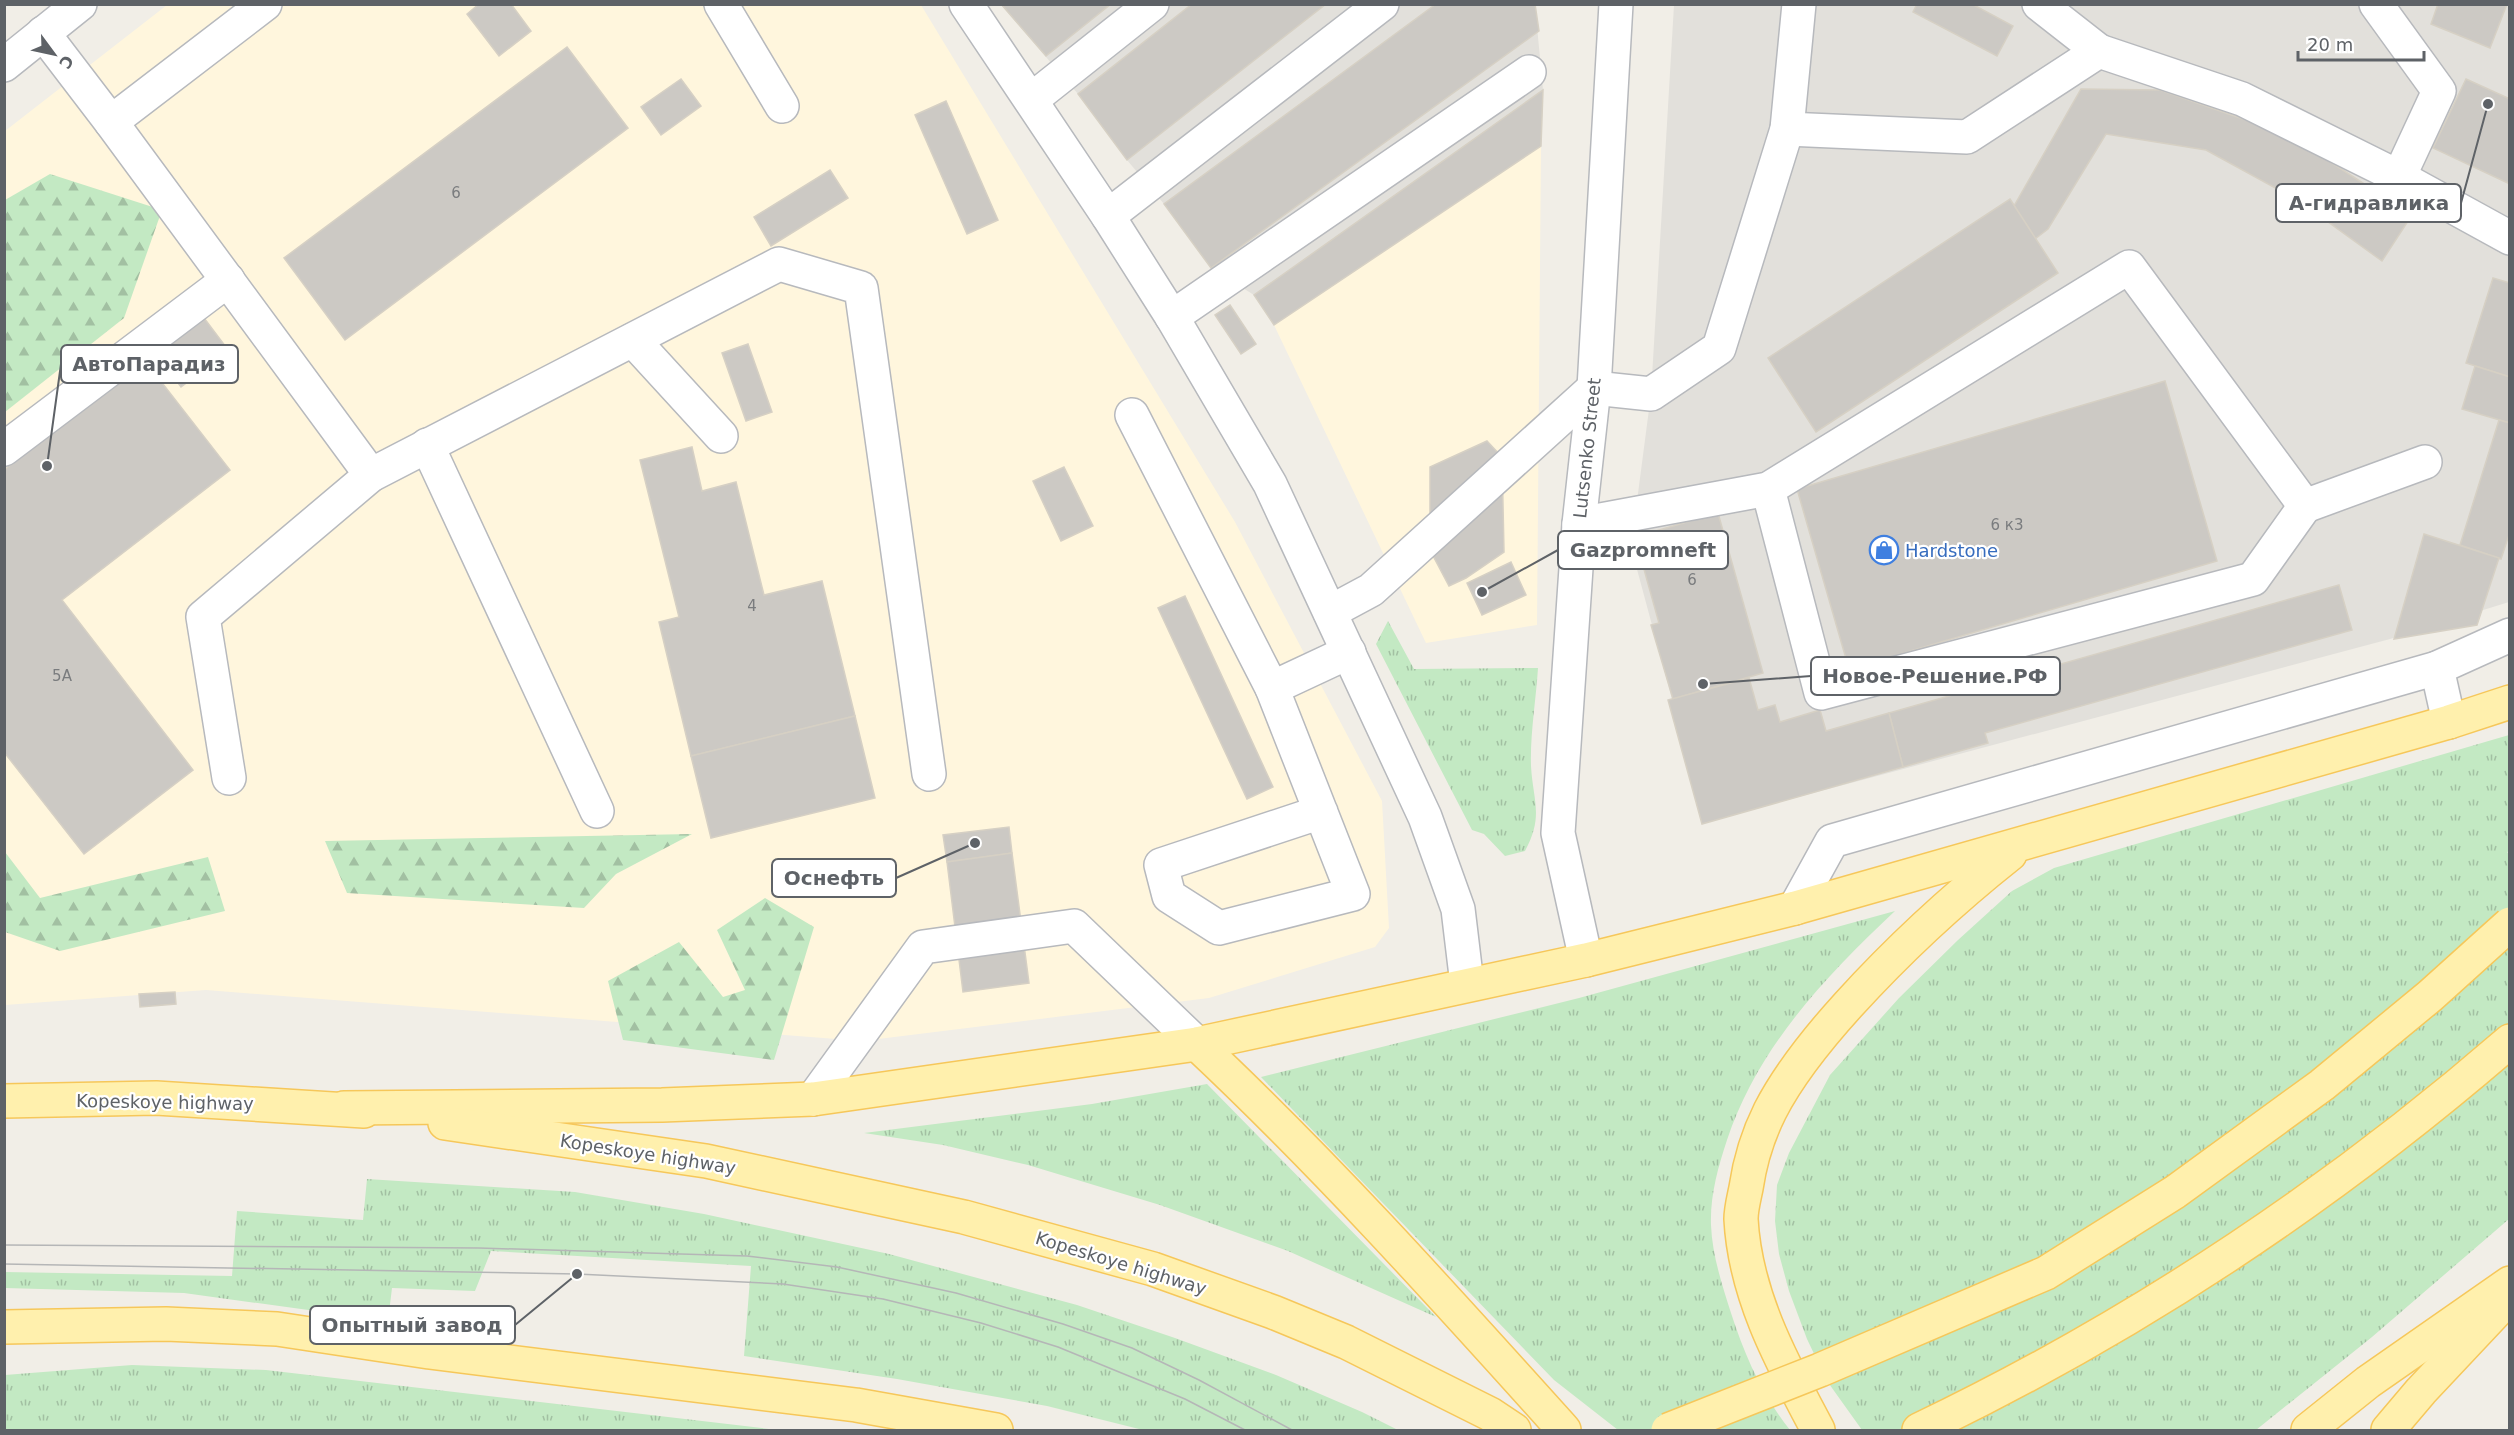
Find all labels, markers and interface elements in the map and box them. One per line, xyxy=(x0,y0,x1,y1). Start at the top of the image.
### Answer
north arrow xyxy=(24,24,84,84)
scale bar xyxy=(2298,24,2424,62)
text: 20 m xyxy=(2307,34,2353,55)
text: С xyxy=(55,52,77,72)
house number: 6 xyxy=(451,184,461,202)
callout: А-гидравлика xyxy=(2276,184,2461,222)
text: А-гидравлика xyxy=(2289,191,2449,215)
callout: АвтоПарадиз xyxy=(61,345,238,383)
text: АвтоПарадиз xyxy=(72,352,226,376)
street label: Lutsenko Street xyxy=(1569,377,1605,519)
house number: 6 к3 xyxy=(1991,516,2023,534)
callout: Gazpromneft xyxy=(1558,531,1728,569)
shop icon: Hardstone xyxy=(1868,534,1900,566)
text: Gazpromneft xyxy=(1570,538,1717,562)
place label: Hardstone xyxy=(1905,540,1998,561)
house number: 6 xyxy=(1687,571,1697,589)
house number: 4 xyxy=(747,597,757,615)
callout: Новое-Решение.РФ xyxy=(1811,657,2060,695)
text: Новое-Решение.РФ xyxy=(1822,664,2048,688)
house number: 5А xyxy=(52,667,73,685)
callout: Оснефть xyxy=(772,859,896,897)
text: Оснефть xyxy=(784,866,884,890)
street label: Kopeskoye highway xyxy=(76,1090,254,1114)
street label: Kopeskoye highway xyxy=(559,1130,738,1178)
street label: Kopeskoye highway xyxy=(1033,1227,1209,1299)
callout: Опытный завод xyxy=(310,1306,515,1344)
text: Опытный завод xyxy=(321,1313,503,1337)

